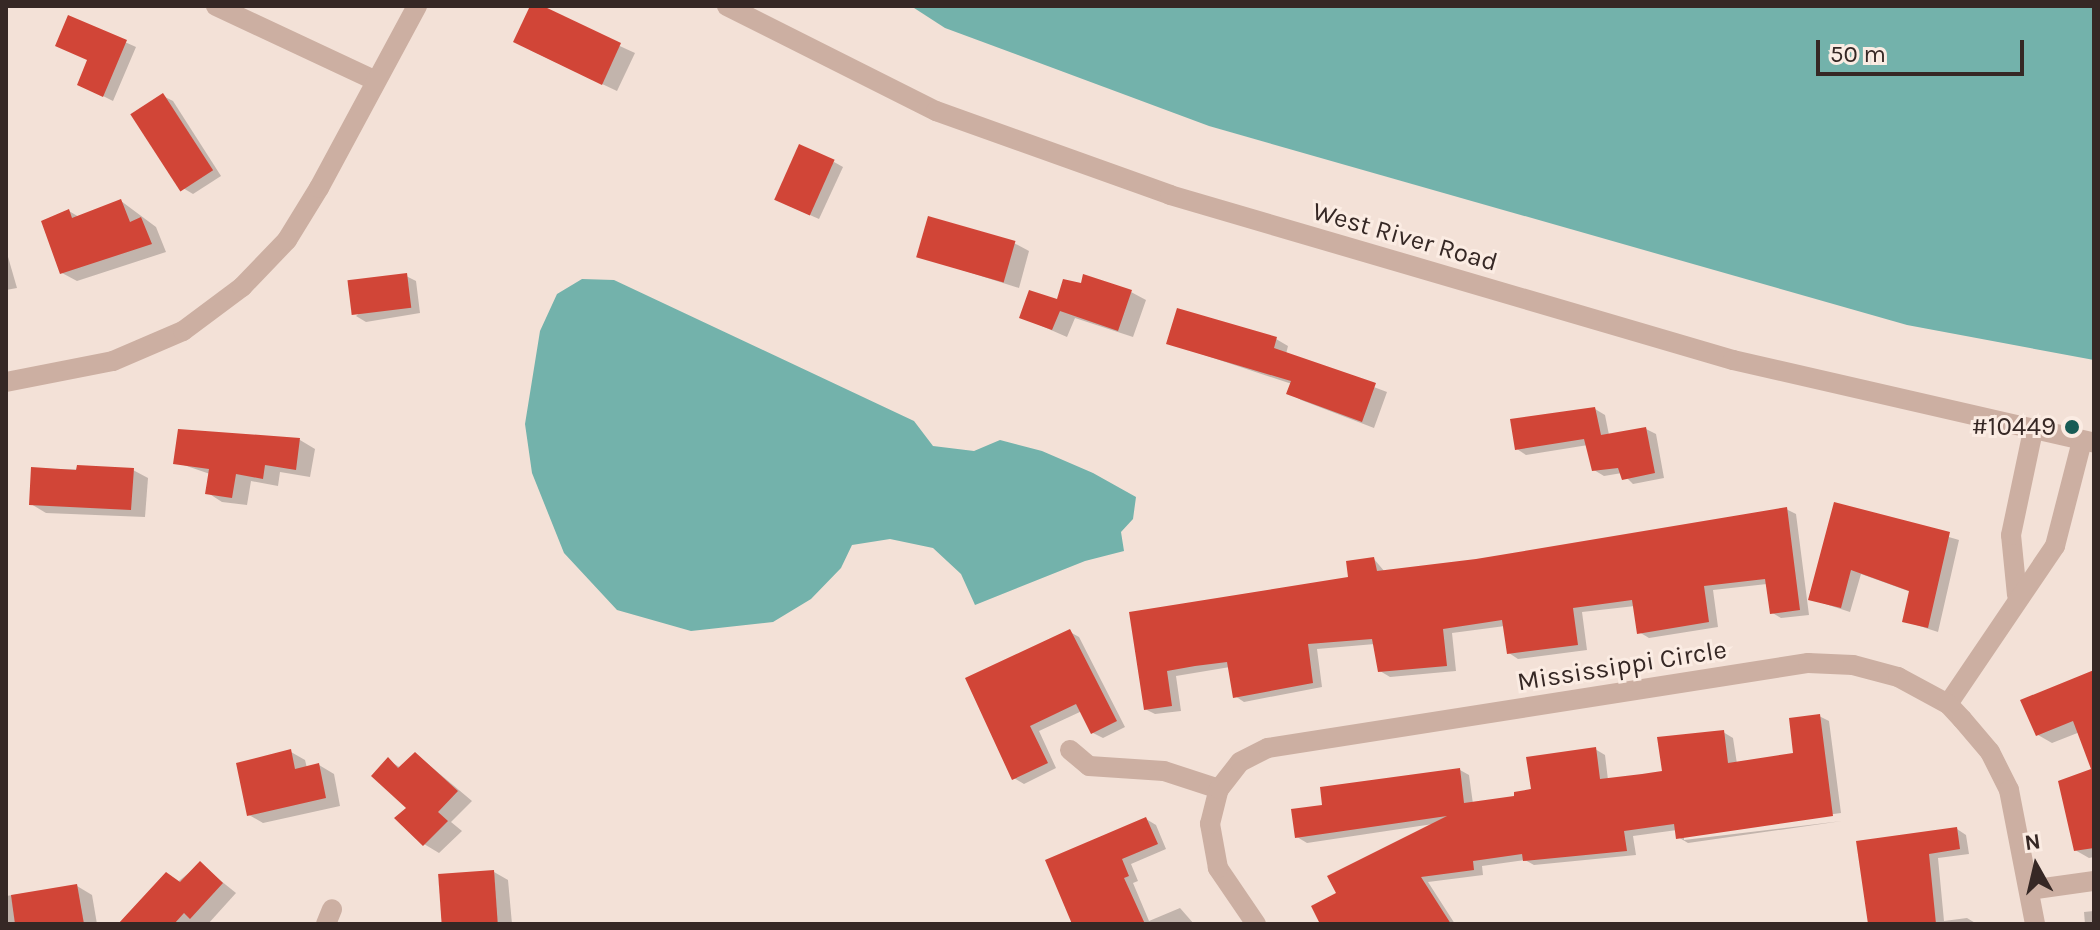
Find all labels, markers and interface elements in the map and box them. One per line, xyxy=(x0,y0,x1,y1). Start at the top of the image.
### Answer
scale bar xyxy=(1820,24,2028,74)
text: 50 m xyxy=(1830,40,1886,68)
street label: West River Road xyxy=(1309,196,1501,278)
place label: #10449 xyxy=(1972,411,2056,443)
marker: #10449 xyxy=(2063,418,2081,436)
street label: Mississippi Circle xyxy=(1515,634,1729,698)
north arrow xyxy=(1996,826,2076,906)
text: N xyxy=(2023,828,2042,856)

